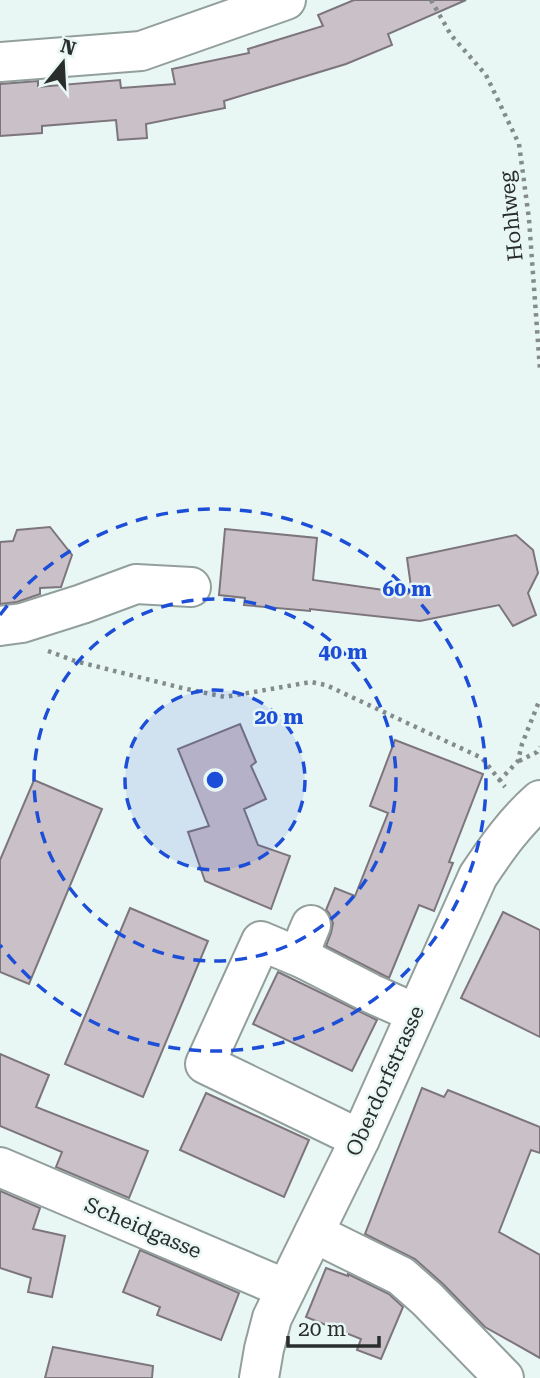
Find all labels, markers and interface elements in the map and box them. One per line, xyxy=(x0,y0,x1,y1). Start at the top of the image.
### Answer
north arrow xyxy=(28,28,98,98)
text: N xyxy=(58,34,79,61)
street label: Hohlweg xyxy=(494,170,528,262)
text: 60 m xyxy=(382,577,432,601)
text: 40 m xyxy=(318,640,368,664)
text: 20 m xyxy=(254,705,304,729)
centre of rings xyxy=(203,768,227,792)
street label: Oberdorfstrasse xyxy=(341,1002,429,1160)
street label: Scheidgasse xyxy=(81,1193,205,1263)
scale bar xyxy=(288,1304,379,1348)
text: 20 m xyxy=(298,1317,346,1341)

